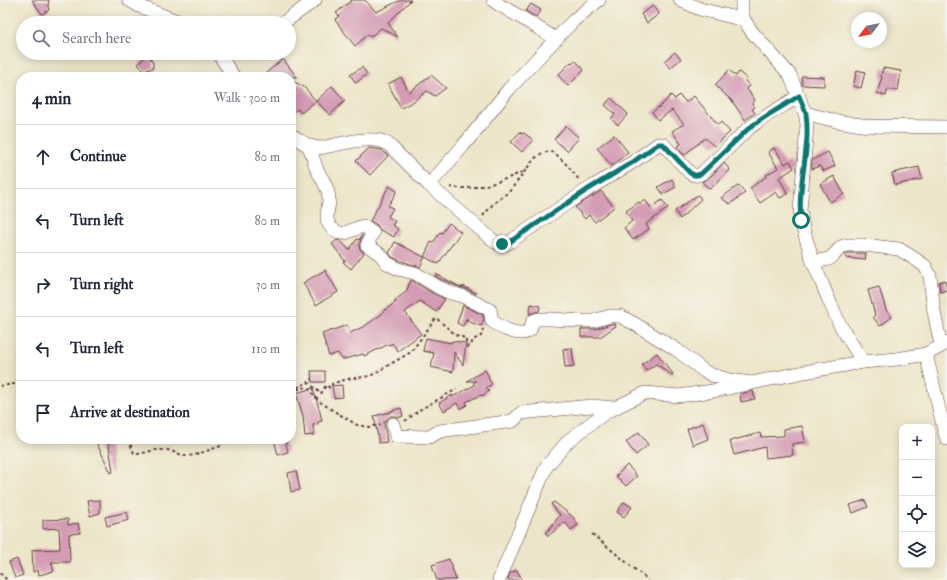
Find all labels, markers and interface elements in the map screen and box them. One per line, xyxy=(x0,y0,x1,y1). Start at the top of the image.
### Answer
north arrow xyxy=(851,12,887,48)
search box xyxy=(16,16,296,60)
icon: search xyxy=(30,27,52,49)
text: Search here xyxy=(62,29,131,48)
text: 4 min xyxy=(32,88,71,109)
text: Walk · 300 m xyxy=(214,90,280,106)
icon: ahead xyxy=(32,146,54,168)
text: Continue xyxy=(70,147,126,166)
text: 80 m xyxy=(254,149,280,165)
icon: left xyxy=(32,210,54,232)
text: Turn left xyxy=(70,211,124,230)
route start xyxy=(792,211,810,229)
text: 80 m xyxy=(254,213,280,229)
route end xyxy=(493,235,511,253)
icon: right xyxy=(32,274,54,296)
text: Turn right xyxy=(70,275,133,294)
text: 30 m xyxy=(256,277,280,293)
icon: left xyxy=(32,338,54,360)
text: Turn left xyxy=(70,339,124,358)
text: 110 m xyxy=(251,341,280,357)
icon: arrive xyxy=(32,402,54,424)
text: Arrive at destination xyxy=(70,403,190,422)
map controls xyxy=(899,424,935,568)
button: + xyxy=(899,424,935,460)
button: − xyxy=(899,460,935,496)
button: locate xyxy=(899,496,935,532)
button: layers xyxy=(899,532,935,568)

